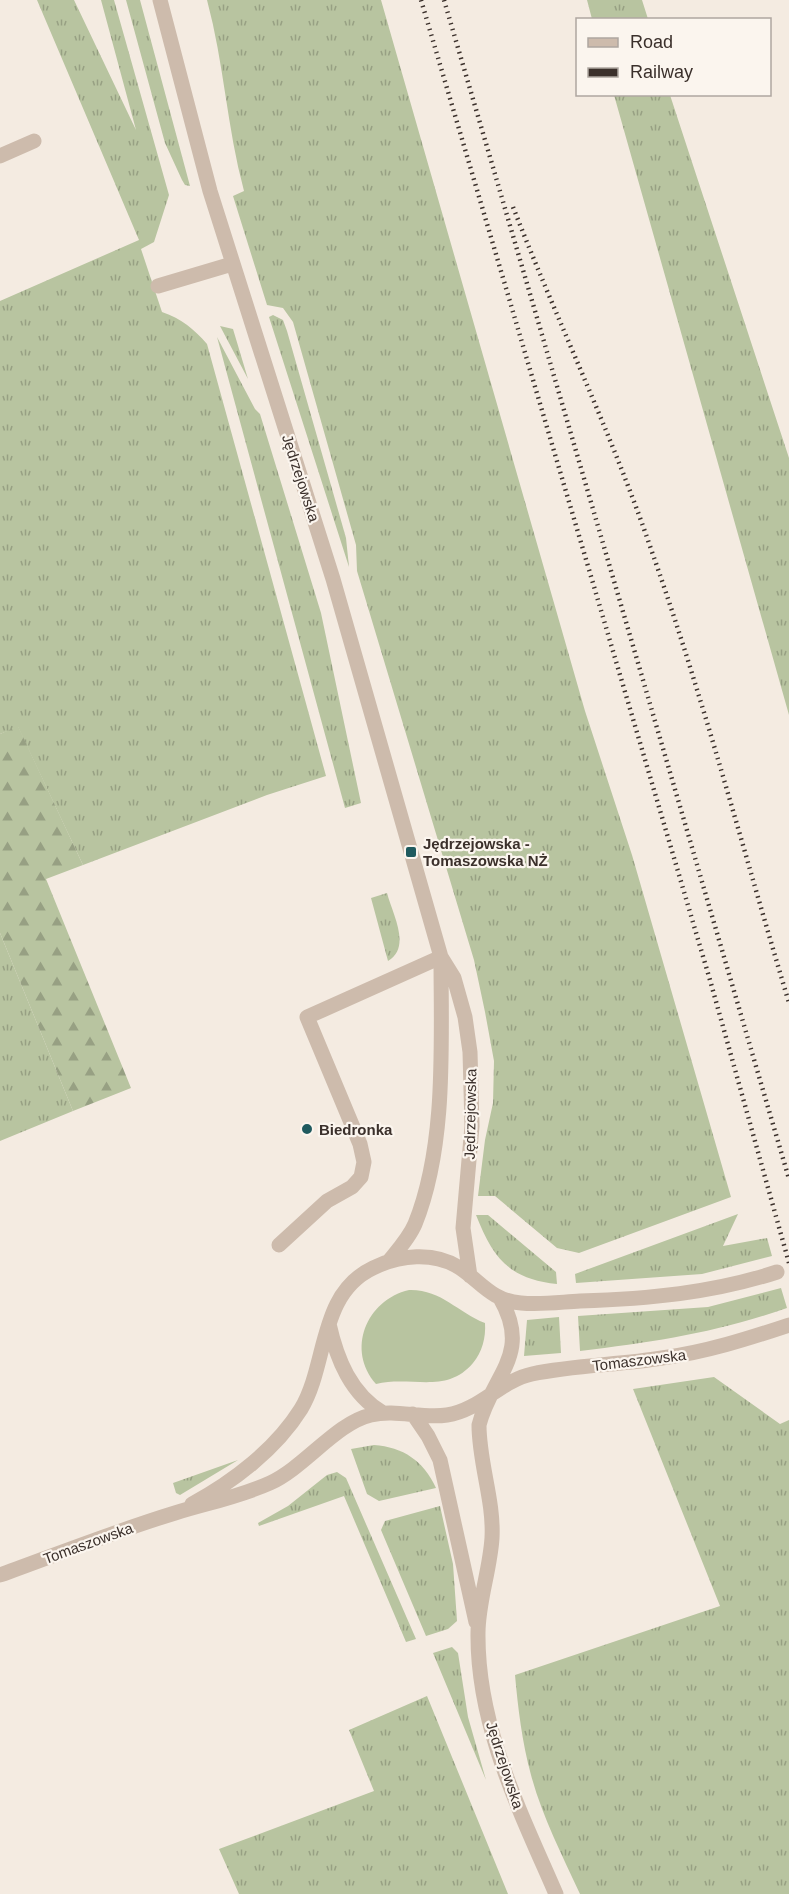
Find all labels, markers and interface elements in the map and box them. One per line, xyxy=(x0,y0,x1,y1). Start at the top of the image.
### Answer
legend xyxy=(576,18,771,96)
text: Road xyxy=(630,32,673,52)
text: Railway xyxy=(630,62,693,82)
street label: Jędrzejowska xyxy=(279,432,323,524)
place label: Jędrzejowska - Tomaszowska NŻ xyxy=(423,835,548,869)
marker: Jędrzejowska - Tomaszowska NŻ xyxy=(404,845,418,859)
street label: Jędrzejowska xyxy=(461,1068,479,1160)
place label: Biedronka xyxy=(319,1121,393,1138)
marker: Biedronka xyxy=(300,1122,314,1136)
street label: Tomaszowska xyxy=(591,1346,687,1374)
street label: Tomaszowska xyxy=(41,1519,136,1567)
street label: Jędrzejowska xyxy=(483,1719,527,1811)

